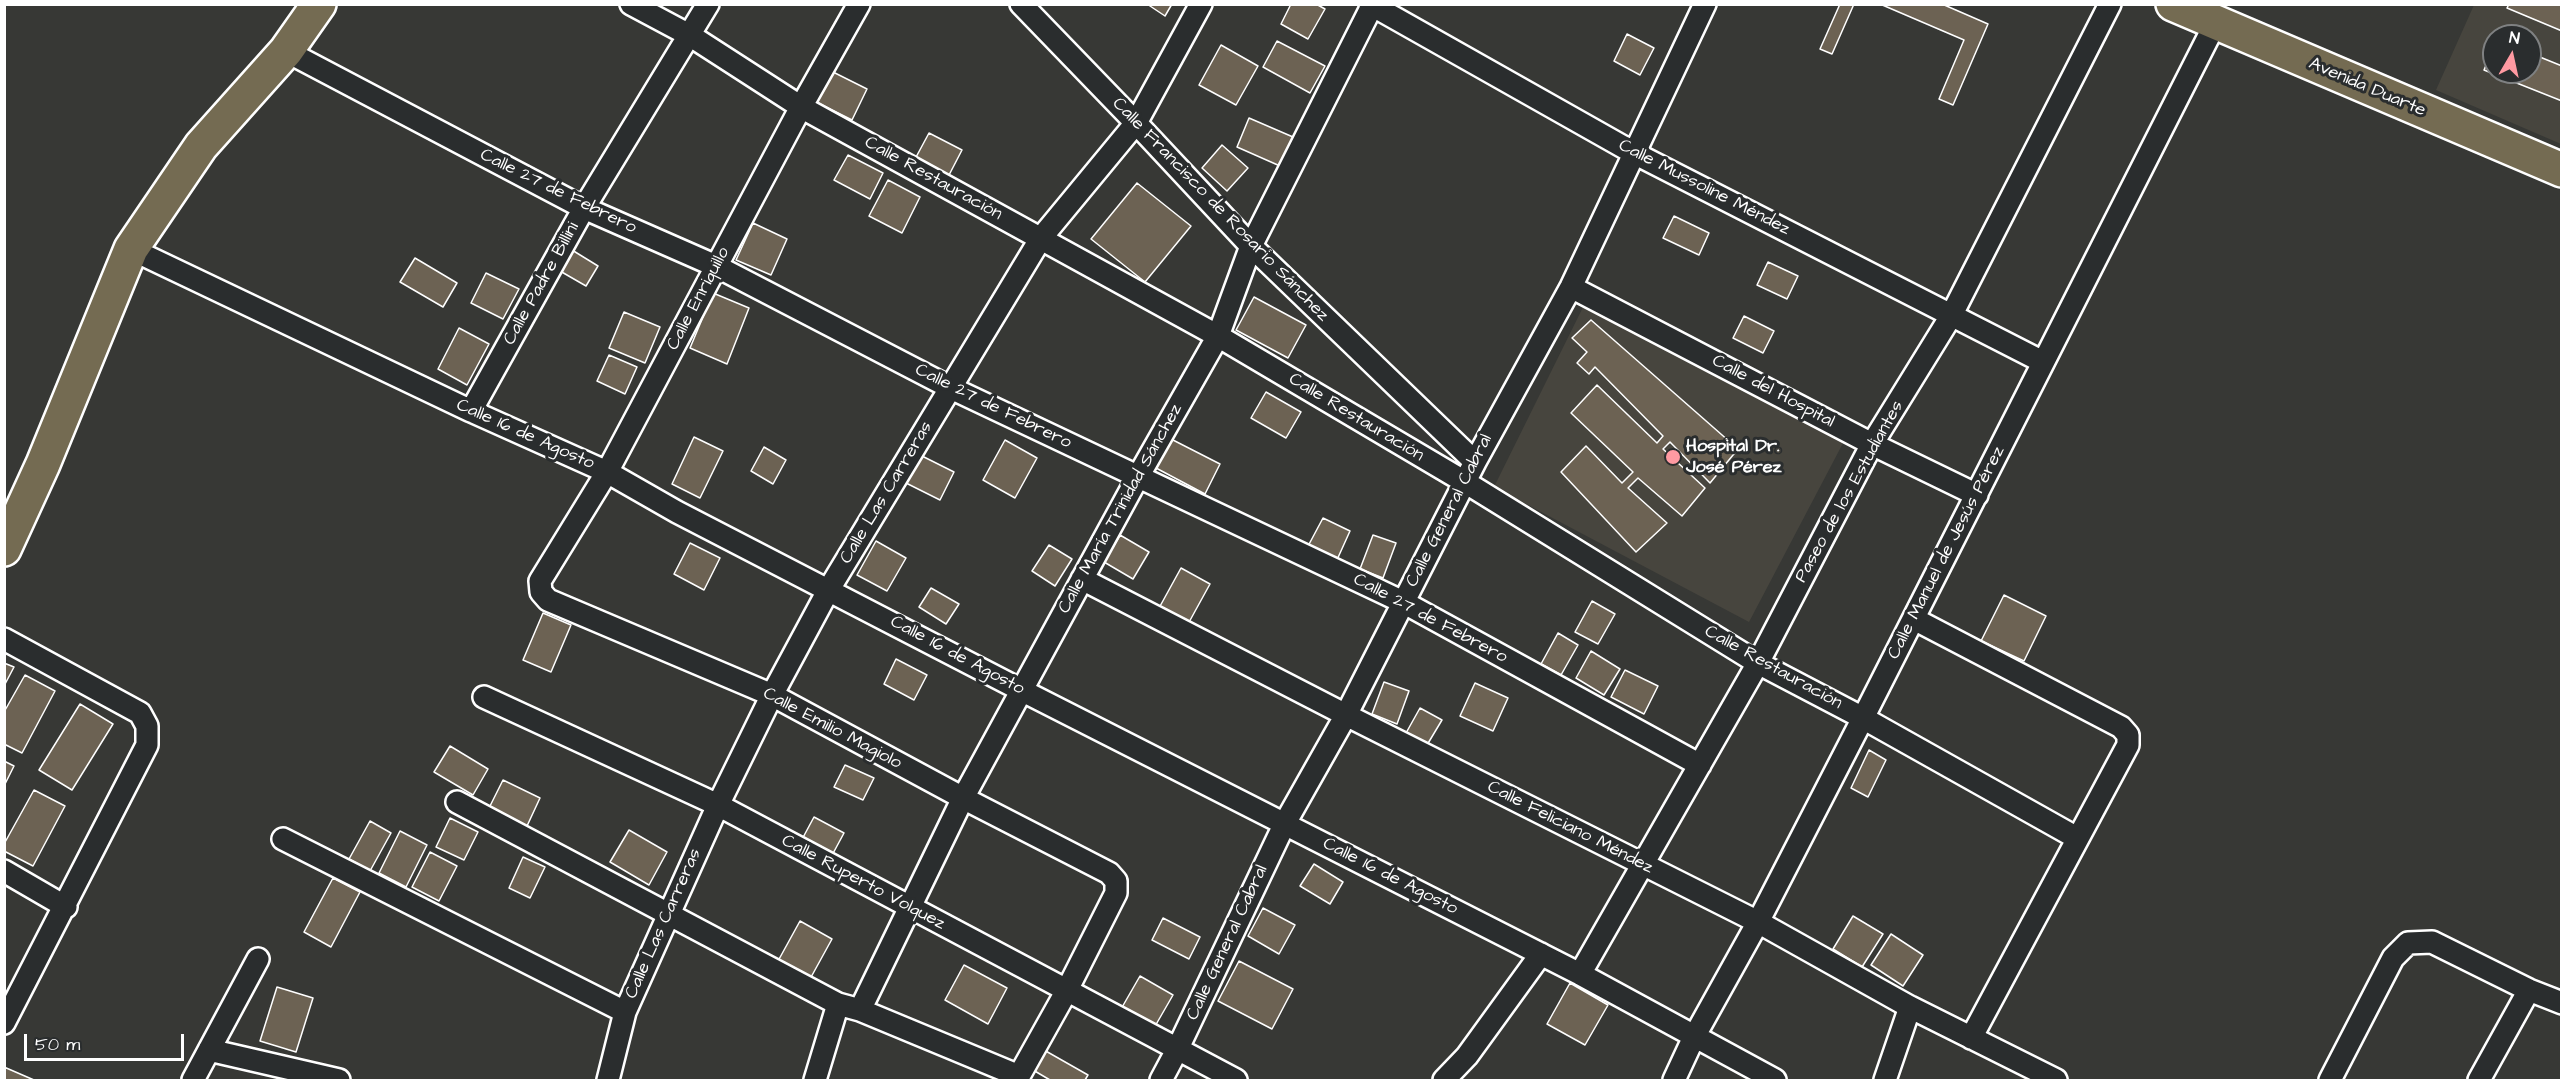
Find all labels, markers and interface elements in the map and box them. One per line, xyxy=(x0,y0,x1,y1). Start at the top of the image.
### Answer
north arrow xyxy=(2482,24,2542,84)
text: N xyxy=(2508,27,2521,50)
street label: Avenida Duarte xyxy=(2305,54,2429,122)
street label: Calle Francisco de Rosario Sánchez xyxy=(1107,94,1333,326)
street label: Calle Restauración xyxy=(860,132,1006,226)
street label: Calle Mussoline Méndez xyxy=(1615,135,1793,241)
street label: Calle 27 de Febrero xyxy=(476,145,640,239)
street label: Calle Padre Billini xyxy=(499,219,585,349)
street label: Calle Enriquillo xyxy=(663,244,735,354)
street label: Calle del Hospital xyxy=(1708,351,1838,433)
street label: Calle 27 de Febrero xyxy=(911,360,1075,454)
street label: Calle Restauración xyxy=(1284,369,1428,467)
street label: Calle 16 de Agosto xyxy=(453,395,597,475)
street label: Paseo de los Estudiantes xyxy=(1791,397,1909,587)
street label: Calle María Trinidad Sánchez xyxy=(1054,400,1188,618)
street label: Calle Las Carreras xyxy=(836,418,938,568)
street label: Calle General Cabral xyxy=(1402,431,1498,591)
place label: Hospital Dr. José Pérez xyxy=(1686,436,1781,478)
street label: Calle Manuel de Jesús Pérez xyxy=(1884,443,2010,663)
marker: Hospital Dr. José Pérez xyxy=(1664,448,1682,466)
street label: Calle 27 de Febrero xyxy=(1349,569,1511,669)
street label: Calle 16 de Agosto xyxy=(886,612,1028,700)
street label: Calle Restauración xyxy=(1700,621,1846,715)
street label: Calle Emilio Magiolo xyxy=(759,683,905,775)
street label: Calle Feliciano Méndez xyxy=(1483,777,1657,879)
street label: Calle Ruperto Volquez xyxy=(778,831,948,935)
street label: Calle 16 de Agosto xyxy=(1319,834,1461,920)
street label: Calle Las Carreras xyxy=(621,846,707,1002)
street label: Calle General Cabral xyxy=(1183,862,1273,1024)
scale bar xyxy=(27,1022,188,1060)
text: 50 m xyxy=(35,1032,80,1057)

